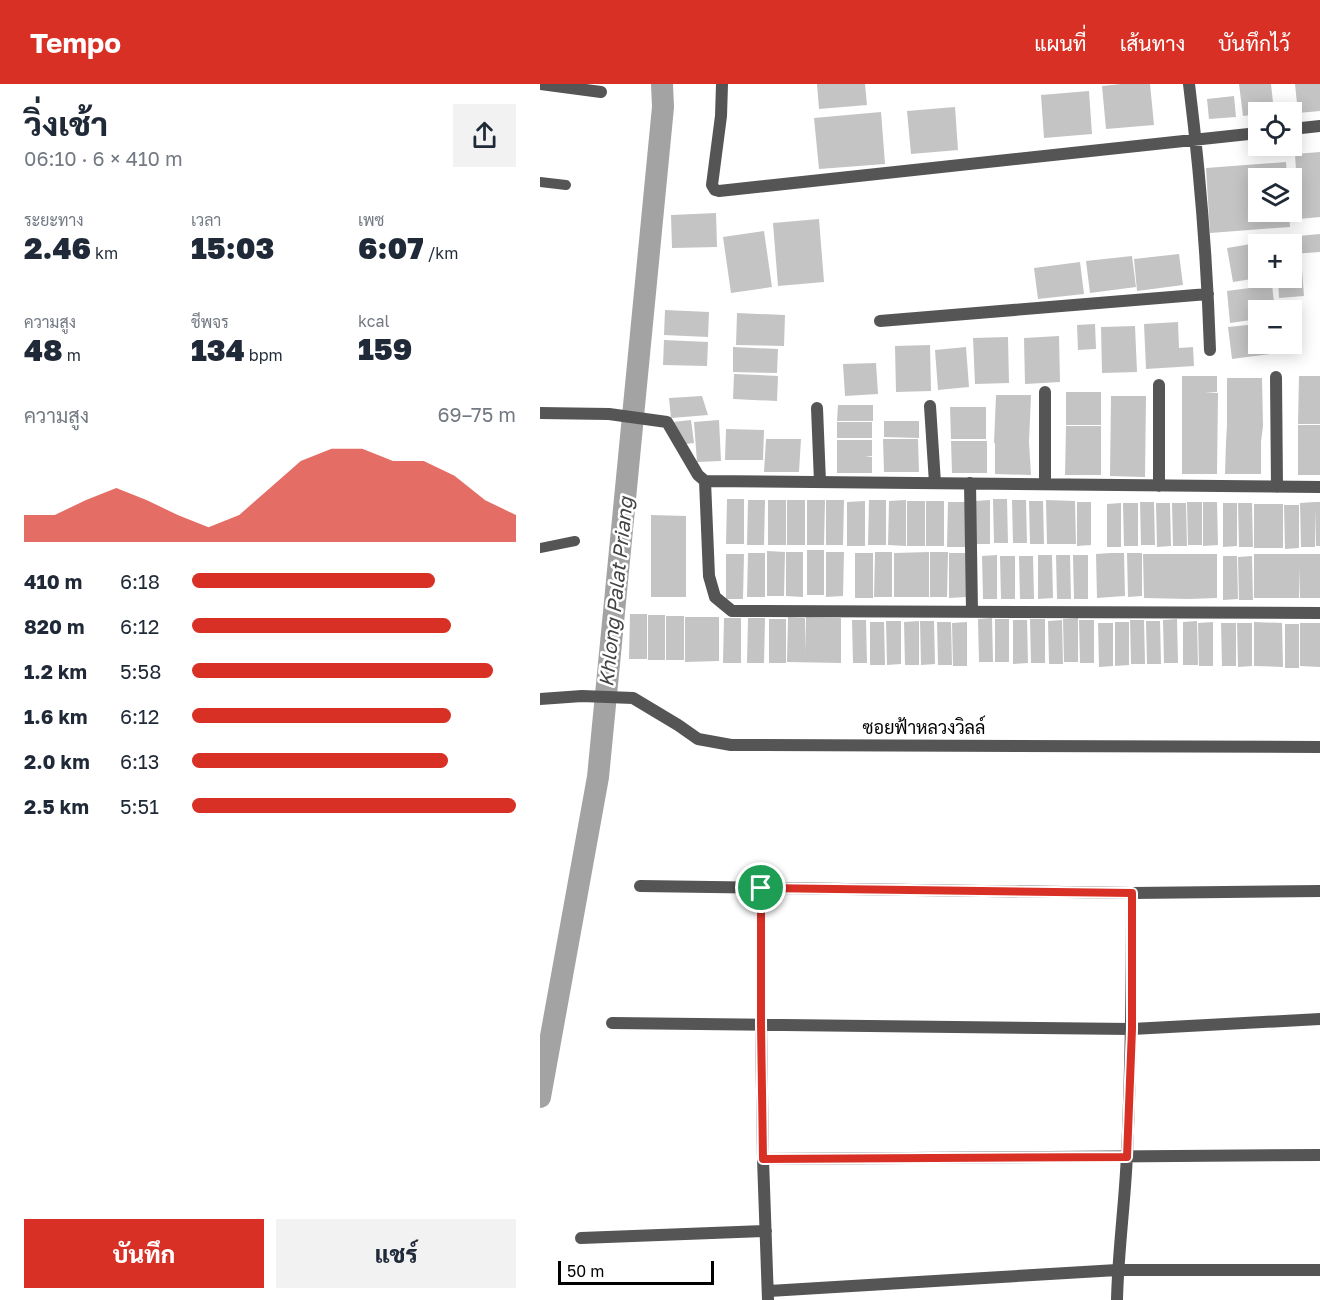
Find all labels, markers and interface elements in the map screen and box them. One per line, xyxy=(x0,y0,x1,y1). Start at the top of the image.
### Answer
text: Tempo xyxy=(30,26,121,59)
text: แผนที่ xyxy=(1034,30,1087,56)
text: เส้นทาง xyxy=(1120,30,1185,56)
text: บันทึกไว้ xyxy=(1218,30,1290,56)
map controls xyxy=(1248,102,1302,354)
button: locate xyxy=(1248,102,1302,156)
text: วิ่งเช้า xyxy=(24,104,108,143)
button: share xyxy=(453,104,516,167)
text: 06:10 · 6 × 410 m xyxy=(24,146,183,170)
button: layers xyxy=(1248,168,1302,222)
text: ระยะทาง xyxy=(24,210,84,230)
text: เวลา xyxy=(191,210,221,230)
text: เพซ xyxy=(358,210,384,230)
text: 2.46 xyxy=(24,230,91,266)
text: 15:03 xyxy=(191,230,274,266)
text: 6:07 xyxy=(358,230,424,266)
button: + xyxy=(1248,234,1302,288)
text: km xyxy=(91,243,118,263)
text: /km xyxy=(424,243,459,263)
button: − xyxy=(1248,300,1302,354)
text: kcal xyxy=(358,311,390,331)
text: ความสูง xyxy=(24,312,76,332)
text: ชีพจร xyxy=(191,312,229,332)
text: 159 xyxy=(358,331,412,367)
text: 48 xyxy=(24,332,63,368)
text: 134 xyxy=(191,332,245,368)
text: m xyxy=(63,345,81,365)
text: bpm xyxy=(245,345,283,365)
text: 69–75 m xyxy=(438,402,516,426)
text: ความสูง xyxy=(24,403,89,427)
water label: Khlong Palat Priang xyxy=(593,494,638,688)
text: 410 m xyxy=(24,569,82,593)
text: 6:18 xyxy=(120,569,160,593)
text: 820 m xyxy=(24,614,85,638)
text: 6:12 xyxy=(120,614,159,638)
text: 1.2 km xyxy=(24,659,87,683)
text: 5:58 xyxy=(120,659,161,683)
text: 1.6 km xyxy=(24,704,88,728)
text: 6:12 xyxy=(120,704,159,728)
street label: ซอยฟ้าหลวงวิลล์ xyxy=(862,715,986,738)
text: 2.0 km xyxy=(24,749,90,773)
text: 6:13 xyxy=(120,749,160,773)
text: 2.5 km xyxy=(24,794,89,818)
text: 5:51 xyxy=(120,794,159,818)
pin xyxy=(735,862,786,913)
icon: arrive xyxy=(744,871,777,904)
button: บันทึก xyxy=(24,1219,264,1288)
button: แชร์ xyxy=(276,1219,516,1288)
scale bar xyxy=(558,1258,714,1286)
text: 50 m xyxy=(567,1261,604,1281)

